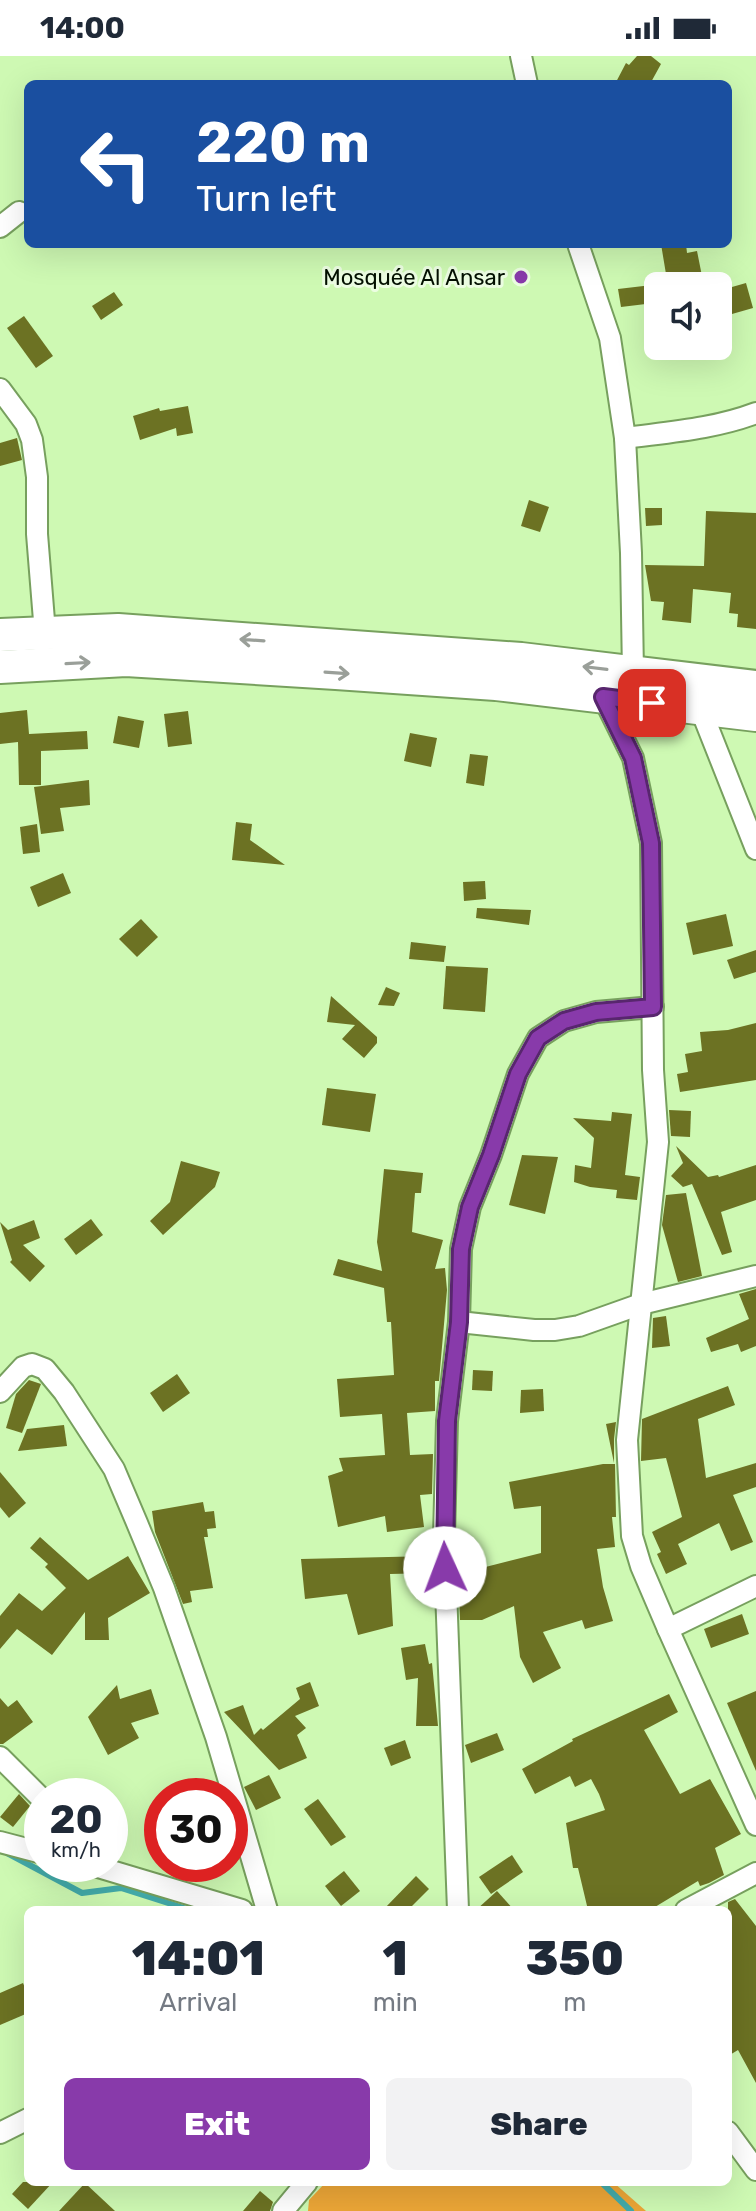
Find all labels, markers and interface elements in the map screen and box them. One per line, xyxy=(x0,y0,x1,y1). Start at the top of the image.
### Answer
text: 14:00 xyxy=(40,10,125,46)
text: 220 m xyxy=(196,110,370,176)
icon: left xyxy=(64,112,168,216)
text: Turn left xyxy=(196,177,337,220)
place label: Mosquée Al Ansar xyxy=(323,264,506,291)
marker: Mosquée Al Ansar xyxy=(512,268,530,286)
map controls xyxy=(644,272,732,360)
button: sound xyxy=(644,272,732,360)
one-way arrow xyxy=(239,632,266,647)
one-way arrow xyxy=(64,655,91,670)
one-way arrow xyxy=(583,660,608,675)
one-way arrow xyxy=(323,666,350,681)
pin xyxy=(618,669,686,737)
icon: arrive xyxy=(630,681,674,725)
position arrow xyxy=(403,1526,487,1610)
speed limit sign: 30 xyxy=(144,1778,248,1882)
text: 20 xyxy=(49,1796,103,1843)
text: km/h xyxy=(51,1838,101,1862)
text: 14:01 xyxy=(132,1930,265,1987)
text: 1 xyxy=(383,1930,408,1987)
text: 350 xyxy=(526,1930,624,1987)
text: Arrival xyxy=(159,1987,237,2018)
text: min xyxy=(373,1987,418,2018)
text: m xyxy=(563,1987,586,2018)
button: Exit xyxy=(64,2078,370,2170)
button: Share xyxy=(386,2078,692,2170)

